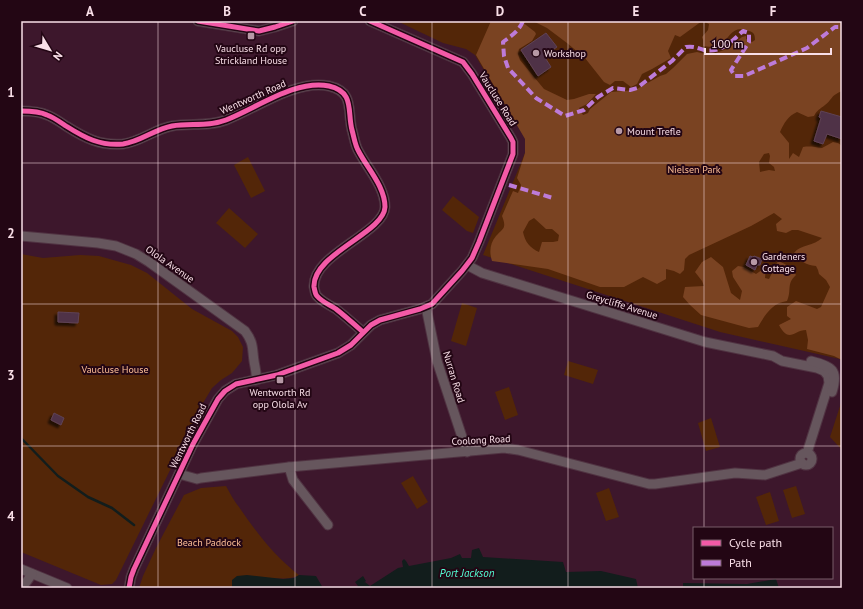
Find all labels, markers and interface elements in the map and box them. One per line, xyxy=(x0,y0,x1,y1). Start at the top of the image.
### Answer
text: A xyxy=(86,3,94,20)
text: B xyxy=(223,3,231,20)
text: C xyxy=(359,3,367,20)
text: D xyxy=(496,3,504,20)
text: E xyxy=(633,3,640,20)
text: F xyxy=(770,3,777,20)
north arrow xyxy=(30,30,70,70)
scale bar xyxy=(705,30,831,56)
marker: Vaucluse Rd opp Strickland House xyxy=(246,31,256,41)
text: 100 m xyxy=(711,36,744,51)
place label: Vaucluse Rd opp Strickland House xyxy=(215,42,287,67)
place label: Workshop xyxy=(544,47,586,60)
marker: Workshop xyxy=(531,48,541,58)
text: N xyxy=(50,49,66,63)
street label: Vaucluse Road xyxy=(476,69,520,129)
street label: Wentworth Road xyxy=(218,77,288,117)
text: 1 xyxy=(7,84,15,101)
place label: Mount Trefle xyxy=(627,125,681,138)
marker: Mount Trefle xyxy=(614,126,624,136)
park label: Nielsen Park xyxy=(667,163,721,176)
text: 2 xyxy=(7,225,15,242)
street label: Olola Avenue xyxy=(143,242,197,286)
place label: Gardeners Cottage xyxy=(762,250,805,275)
marker: Gardeners Cottage xyxy=(749,257,759,267)
street label: Greycliffe Avenue xyxy=(585,288,659,322)
street label: Nurran Road xyxy=(440,350,468,404)
park label: Vaucluse House xyxy=(80,363,149,376)
text: 3 xyxy=(7,367,15,384)
marker: Wentworth Rd opp Olola Av xyxy=(275,375,285,385)
place label: Wentworth Rd opp Olola Av xyxy=(250,386,310,411)
street label: Wentworth Road xyxy=(167,401,209,471)
street label: Coolong Road xyxy=(451,432,511,448)
text: 4 xyxy=(7,508,15,525)
legend xyxy=(693,527,833,579)
text: Cycle path xyxy=(729,535,782,550)
park label: Beach Paddock xyxy=(177,536,241,549)
text: Path xyxy=(729,555,752,570)
water label: Port Jackson xyxy=(440,566,495,580)

